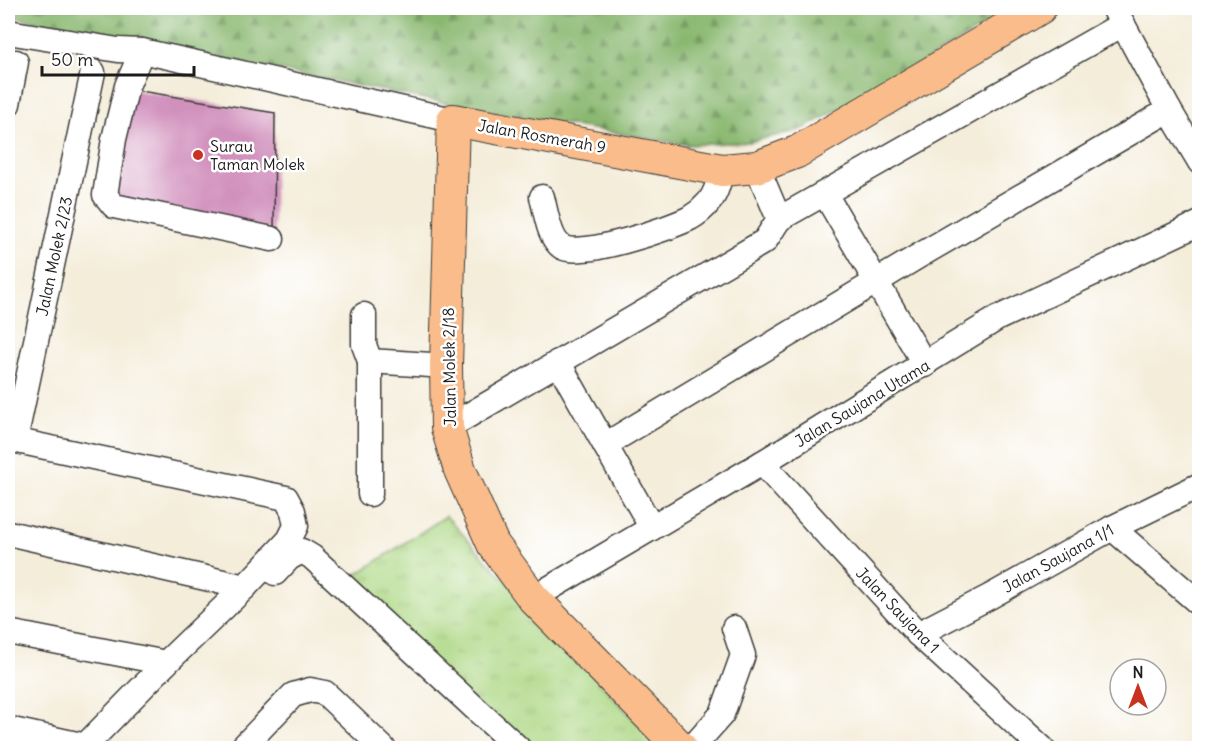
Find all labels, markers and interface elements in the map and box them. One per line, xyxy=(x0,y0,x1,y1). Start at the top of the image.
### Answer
scale bar xyxy=(42,39,194,77)
text: 50 m xyxy=(51,48,93,71)
street label: Jalan Rosmerah 9 xyxy=(476,115,608,157)
place label: Surau Taman Molek xyxy=(210,136,305,174)
marker: Surau Taman Molek xyxy=(191,148,205,162)
street label: Jalan Molek 2/23 xyxy=(32,195,76,317)
street label: Jalan Molek 2/18 xyxy=(438,307,460,427)
street label: Jalan Saujana Utama xyxy=(791,355,933,451)
street label: Jalan Saujana 1/1 xyxy=(999,519,1117,597)
street label: Jalan Saujana 1 xyxy=(852,563,944,657)
north arrow xyxy=(1108,657,1168,717)
text: N xyxy=(1132,662,1144,682)

